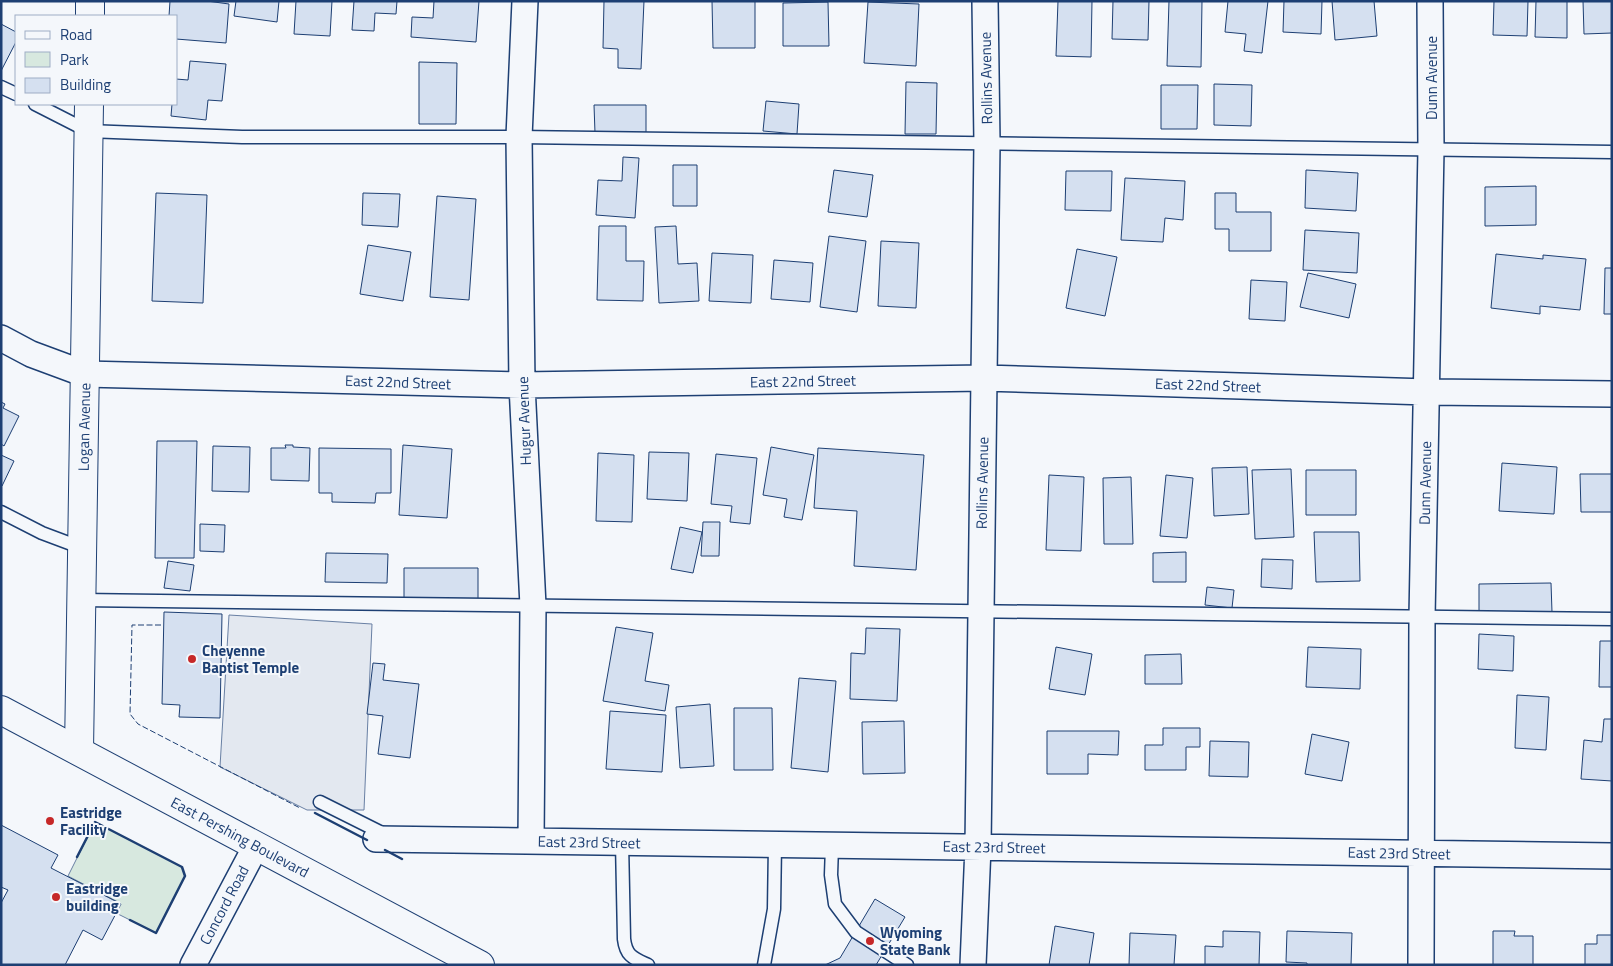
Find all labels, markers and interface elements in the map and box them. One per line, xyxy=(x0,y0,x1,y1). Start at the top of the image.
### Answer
legend xyxy=(15,15,178,105)
text: Road xyxy=(60,23,92,46)
street label: Rollins Avenue xyxy=(974,32,998,124)
street label: Dunn Avenue xyxy=(1420,36,1443,120)
text: Park xyxy=(60,48,89,71)
text: Building xyxy=(60,73,111,96)
street label: East 22nd Street xyxy=(345,369,452,395)
street label: East 22nd Street xyxy=(750,369,857,393)
street label: East 22nd Street xyxy=(1155,372,1262,398)
street label: Hugur Avenue xyxy=(511,376,537,466)
street label: Logan Avenue xyxy=(72,383,96,471)
street label: Rollins Avenue xyxy=(970,437,994,529)
street label: Dunn Avenue xyxy=(1413,441,1437,525)
place label: Cheyenne Baptist Temple xyxy=(202,639,299,679)
marker: Cheyenne Baptist Temple xyxy=(186,653,198,665)
street label: East Pershing Boulevard xyxy=(167,791,313,883)
place label: Eastridge Facility xyxy=(60,801,122,841)
marker: Eastridge Facility xyxy=(44,815,56,827)
street label: East 23rd Street xyxy=(537,830,641,854)
street label: East 23rd Street xyxy=(942,835,1046,859)
street label: East 23rd Street xyxy=(1347,841,1451,865)
street label: Concord Road xyxy=(193,861,255,949)
place label: Eastridge building xyxy=(66,877,128,917)
marker: Eastridge building xyxy=(50,891,62,903)
place label: Wyoming State Bank xyxy=(880,921,951,961)
marker: Wyoming State Bank xyxy=(864,935,876,947)

